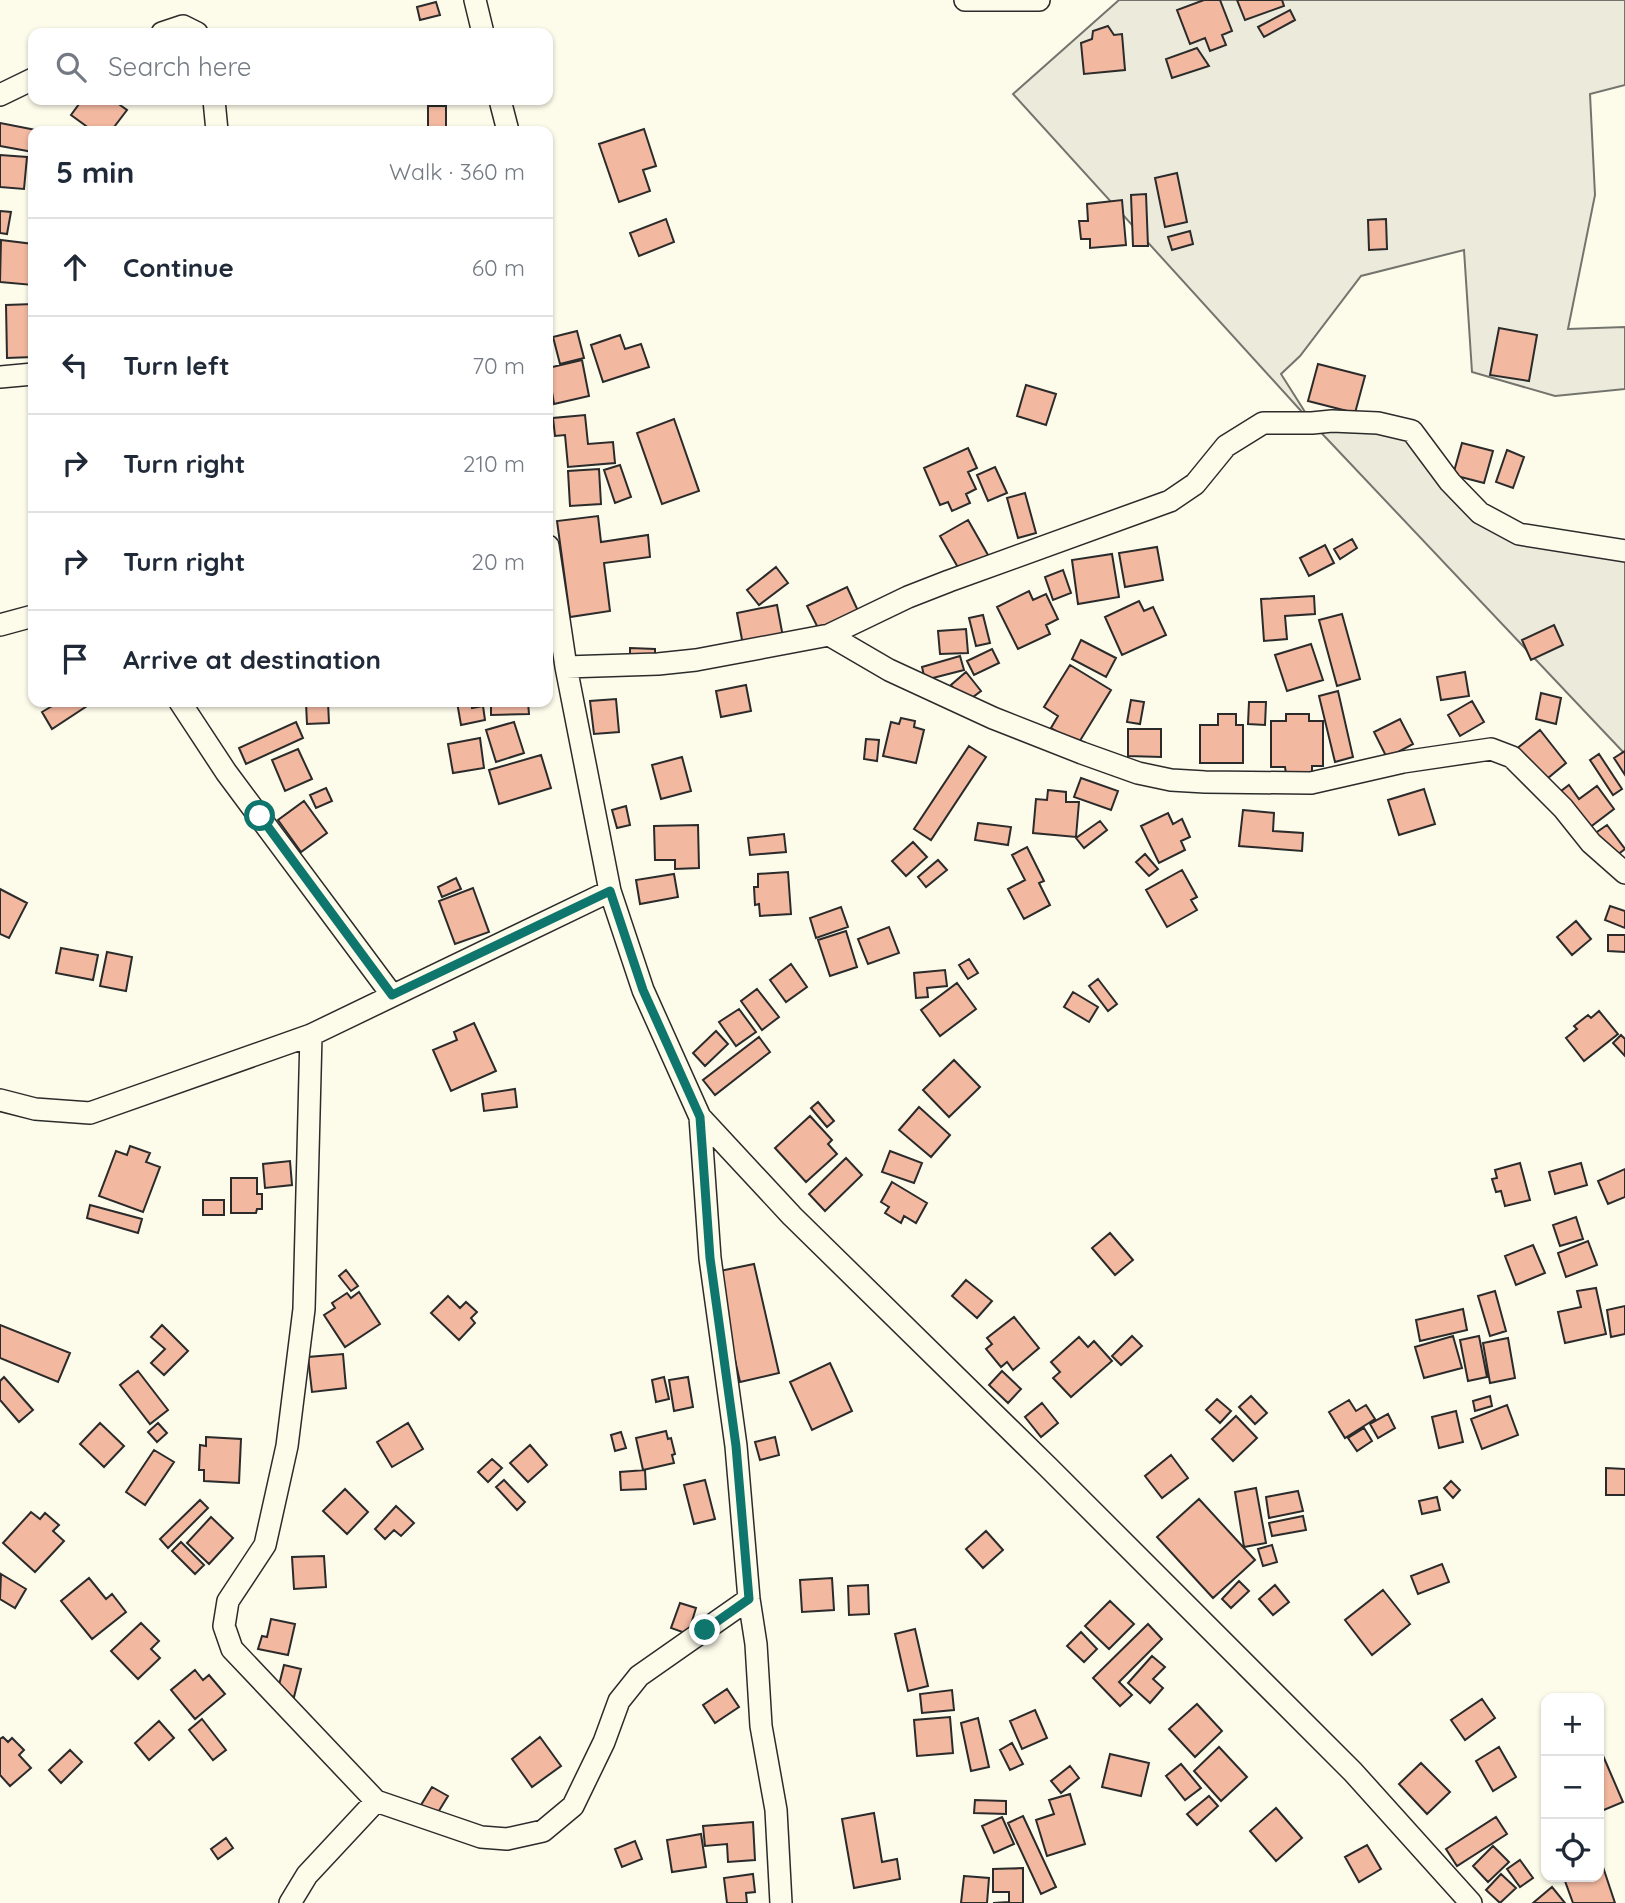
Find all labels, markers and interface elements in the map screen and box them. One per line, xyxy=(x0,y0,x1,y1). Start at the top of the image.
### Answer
search box xyxy=(28,28,553,105)
icon: search xyxy=(52,48,90,86)
text: Search here xyxy=(108,50,252,83)
text: 5 min xyxy=(56,153,134,191)
text: Walk · 360 m xyxy=(389,157,525,186)
icon: ahead xyxy=(56,248,94,286)
text: Continue xyxy=(123,251,234,284)
text: 60 m xyxy=(472,253,525,282)
icon: left xyxy=(56,346,94,384)
text: Turn left xyxy=(123,349,230,382)
text: 70 m xyxy=(472,351,525,380)
icon: right xyxy=(56,444,94,482)
text: Turn right xyxy=(123,447,245,480)
text: 210 m xyxy=(463,449,525,478)
icon: right xyxy=(56,542,94,580)
text: Turn right xyxy=(123,545,245,578)
text: 20 m xyxy=(471,547,525,576)
icon: arrive xyxy=(56,640,94,678)
text: Arrive at destination xyxy=(123,643,381,676)
route start xyxy=(244,800,275,831)
route end xyxy=(689,1614,720,1645)
map controls xyxy=(1541,1693,1604,1882)
button: + xyxy=(1541,1693,1604,1756)
button: − xyxy=(1541,1756,1604,1819)
button: locate xyxy=(1541,1819,1604,1882)

